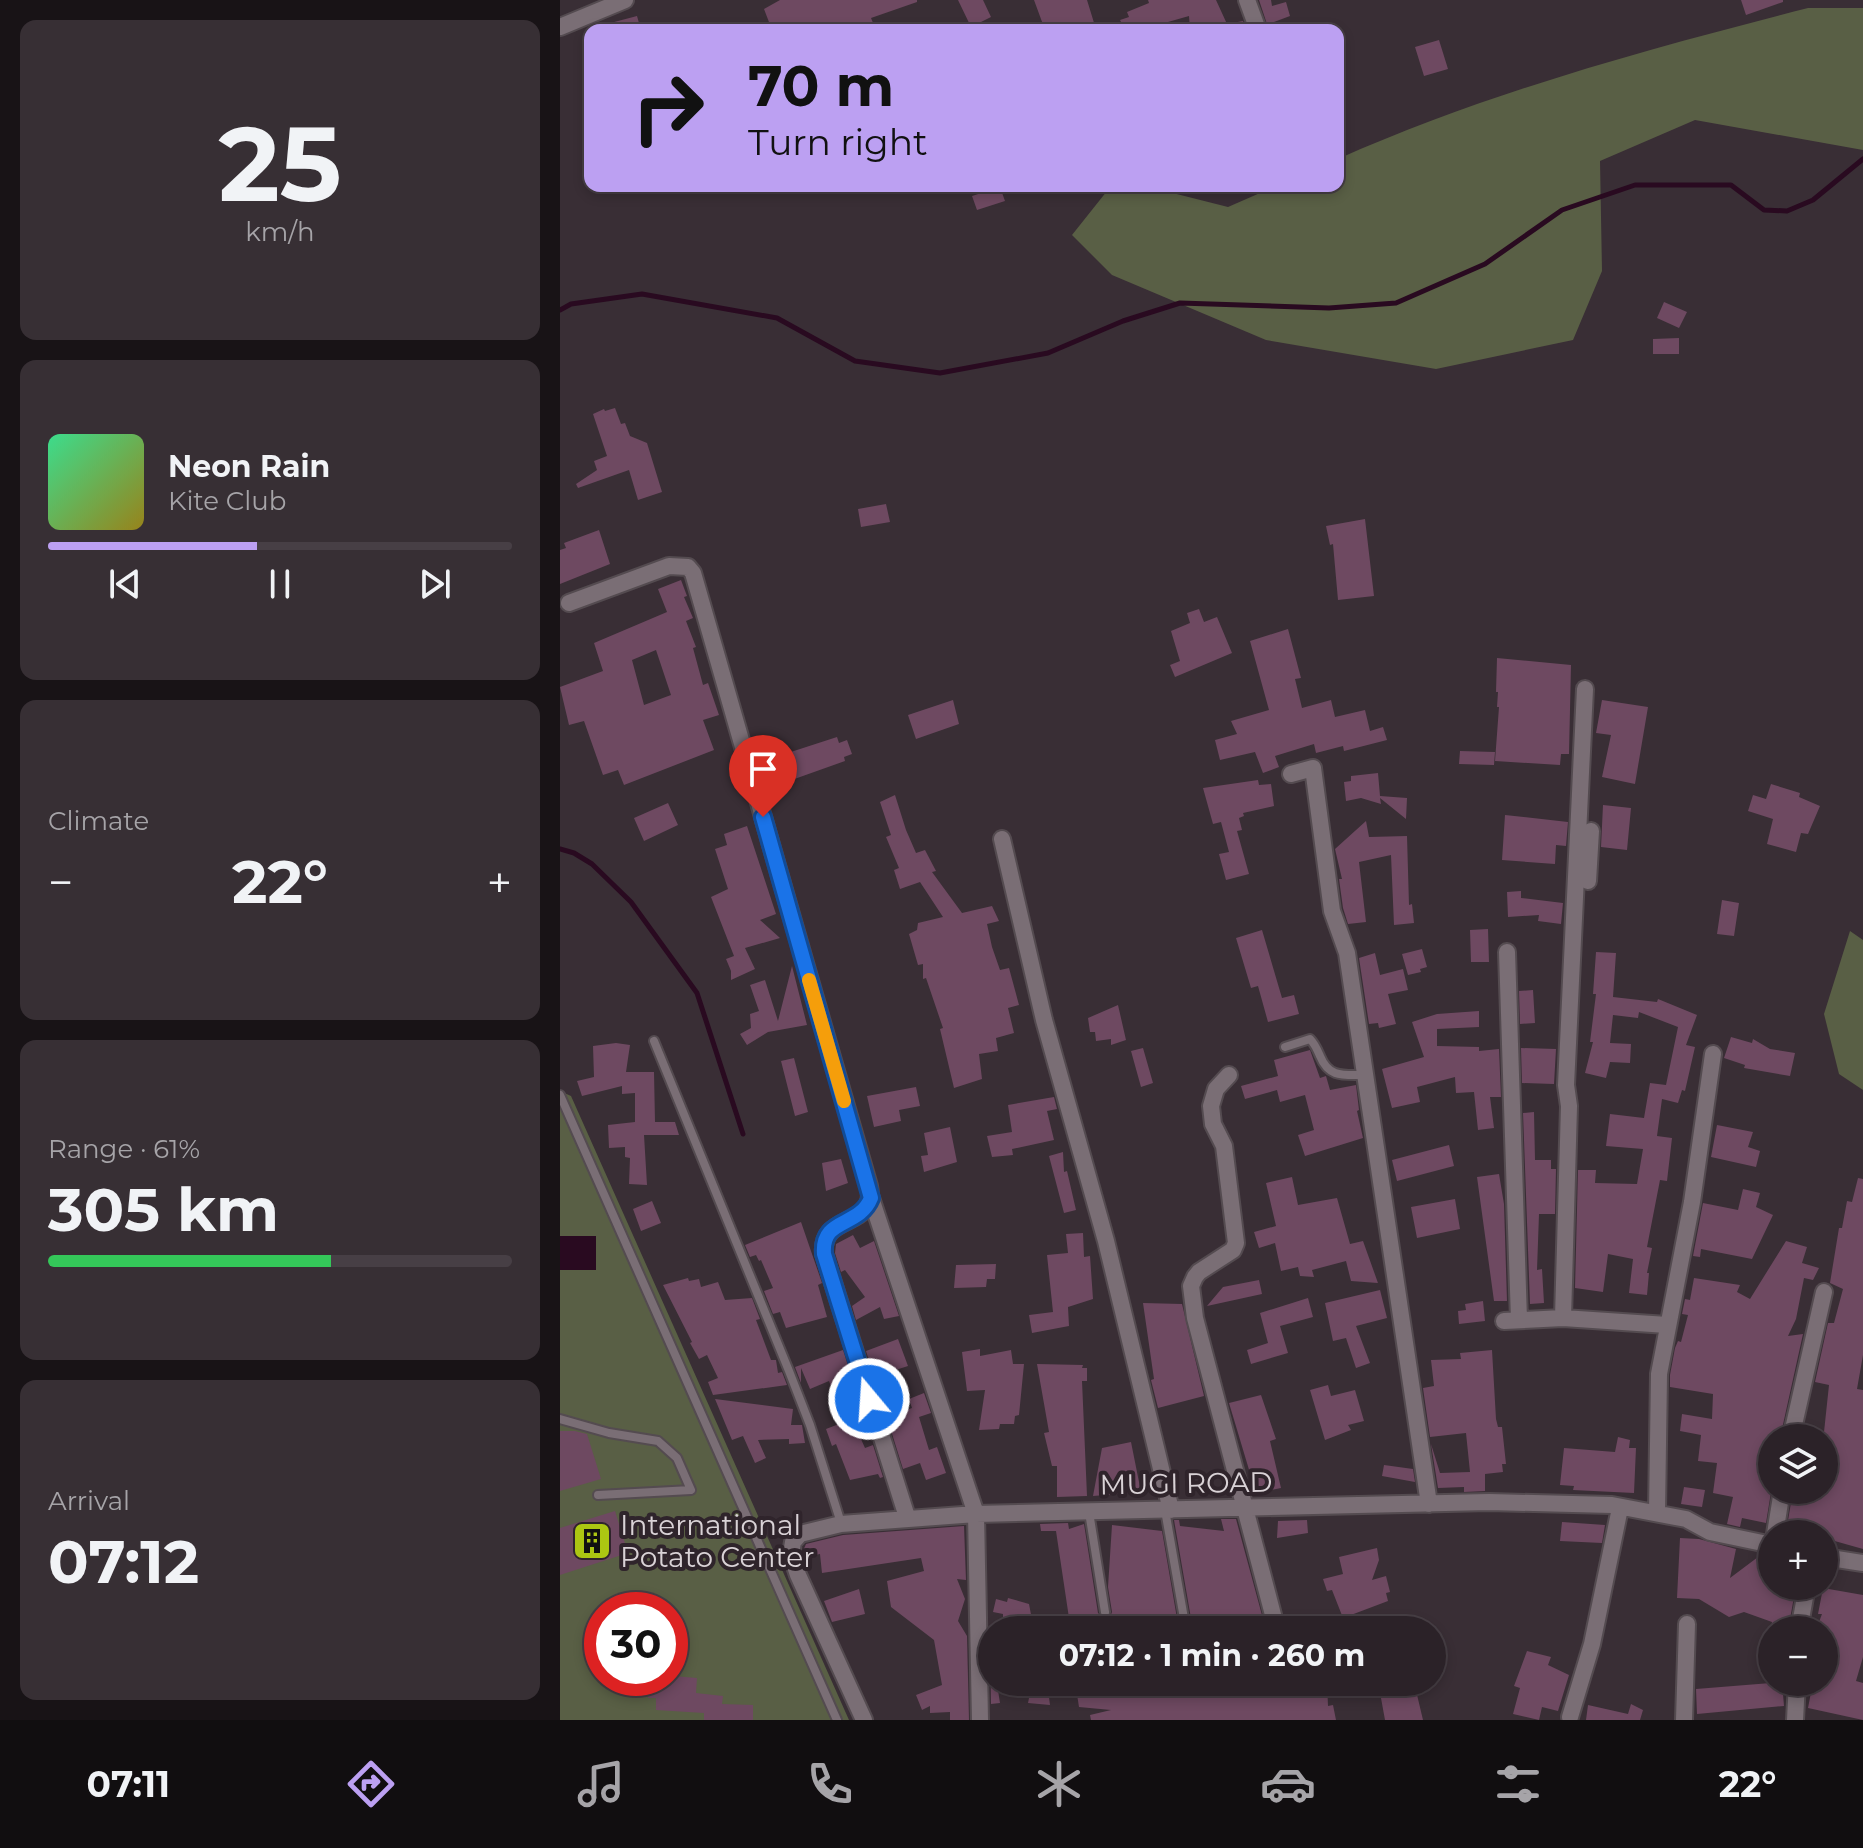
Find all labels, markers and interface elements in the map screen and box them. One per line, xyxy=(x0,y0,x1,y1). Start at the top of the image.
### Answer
text: 70 m xyxy=(748,52,894,120)
icon: right xyxy=(616,56,720,160)
text: 25 xyxy=(218,100,342,227)
text: Turn right xyxy=(748,120,928,164)
text: km/h xyxy=(245,216,315,248)
text: Neon Rain xyxy=(168,448,330,485)
text: Kite Club xyxy=(168,485,286,517)
icon: previous xyxy=(103,562,147,606)
icon: pause xyxy=(258,562,302,606)
icon: next xyxy=(413,562,457,606)
pin xyxy=(729,735,797,817)
icon: arrive xyxy=(741,747,785,791)
text: Climate xyxy=(48,805,149,837)
text: 22° xyxy=(232,845,328,918)
text: − xyxy=(48,855,73,909)
text: + xyxy=(487,855,512,909)
text: Range · 61% xyxy=(48,1133,200,1165)
text: 305 km xyxy=(48,1173,279,1246)
position arrow xyxy=(827,1357,911,1441)
map controls xyxy=(1758,1424,1838,1696)
button: layers xyxy=(1758,1424,1838,1504)
street label: MUGI ROAD xyxy=(1099,1464,1273,1502)
text: Arrival xyxy=(48,1485,130,1517)
place label: International Potato Center xyxy=(620,1508,814,1574)
building icon: International Potato Center xyxy=(571,1520,613,1562)
button: + xyxy=(1758,1520,1838,1600)
text: 07:12 xyxy=(48,1525,199,1598)
speed limit sign: 30 xyxy=(584,1592,688,1696)
button: − xyxy=(1758,1616,1838,1696)
text: 07:12 · 1 min · 260 m xyxy=(1059,1637,1365,1674)
icon: directions xyxy=(343,1756,399,1812)
icon: music xyxy=(573,1756,629,1812)
icon: phone xyxy=(802,1756,858,1812)
icon: climate xyxy=(1031,1756,1087,1812)
icon: car xyxy=(1260,1756,1316,1812)
icon: filters xyxy=(1490,1756,1546,1812)
text: 07:11 xyxy=(87,1762,170,1806)
text: 22° xyxy=(1719,1762,1776,1806)

